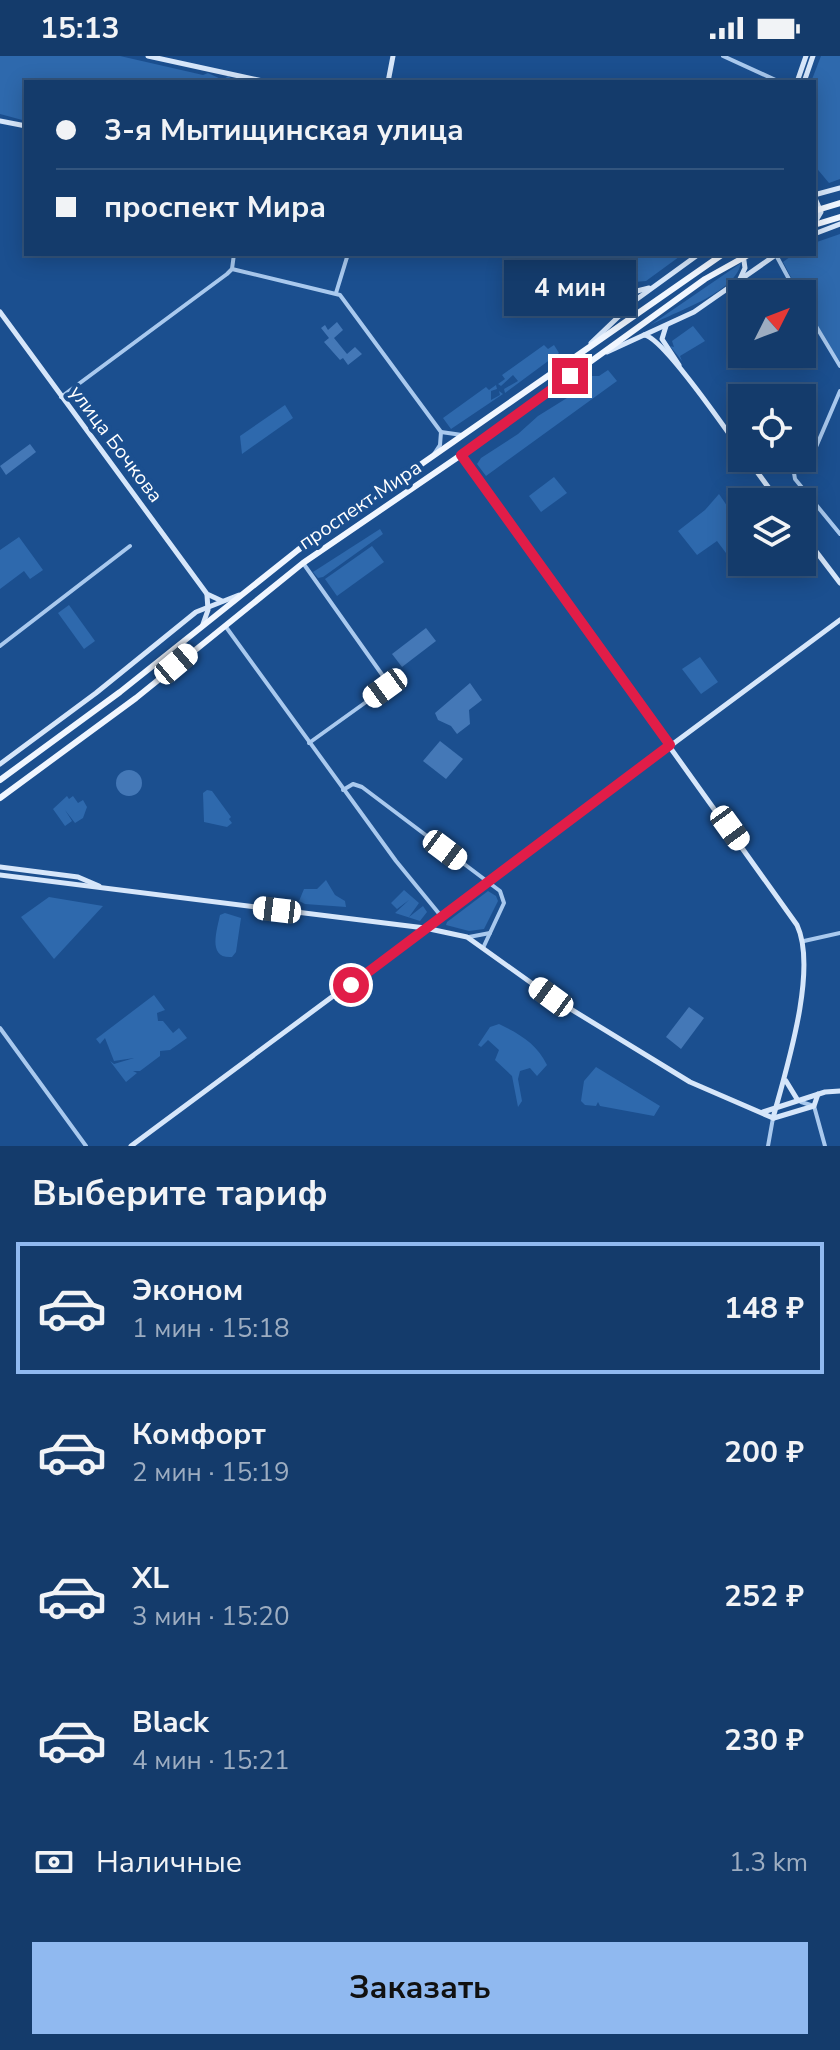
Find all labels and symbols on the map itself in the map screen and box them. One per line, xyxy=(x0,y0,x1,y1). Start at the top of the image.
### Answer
callout: 4 мин xyxy=(504,260,636,316)
north arrow xyxy=(728,280,816,368)
route end xyxy=(552,358,588,394)
street label: улица Бочкова xyxy=(63,380,169,508)
street label: проспект Мира xyxy=(293,454,427,556)
car xyxy=(150,639,202,689)
car xyxy=(359,664,411,712)
car xyxy=(706,802,754,854)
car xyxy=(419,826,471,874)
car xyxy=(252,895,302,925)
route start xyxy=(333,967,369,1003)
car xyxy=(525,973,577,1021)

